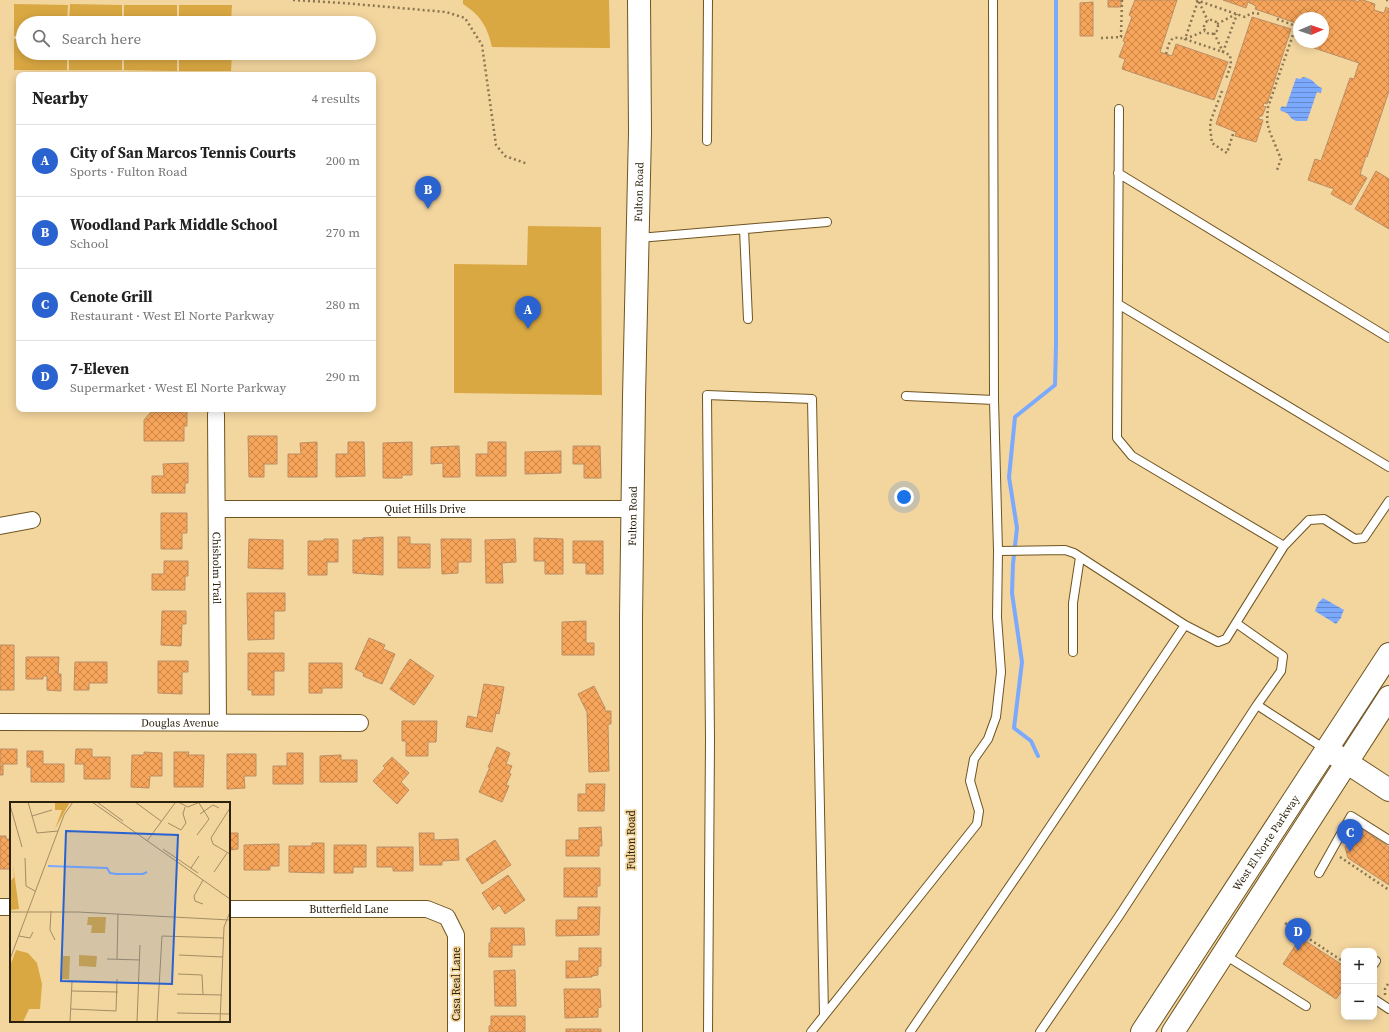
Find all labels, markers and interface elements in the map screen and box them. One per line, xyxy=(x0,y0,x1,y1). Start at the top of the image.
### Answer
north arrow xyxy=(1293,12,1329,48)
search box xyxy=(16,16,376,60)
icon: search xyxy=(30,27,52,49)
text: Search here xyxy=(62,28,141,49)
text: Nearby xyxy=(32,86,88,110)
text: 4 results xyxy=(312,90,360,107)
text: City of San Marcos Tennis Courts xyxy=(70,142,296,163)
text: A xyxy=(41,152,49,169)
text: 200 m xyxy=(326,152,360,169)
street label: Fulton Road xyxy=(630,161,647,222)
text: Sports · Fulton Road xyxy=(70,163,187,180)
pin: B xyxy=(415,176,441,209)
text: Woodland Park Middle School xyxy=(70,214,278,235)
text: B xyxy=(41,224,49,241)
text: 270 m xyxy=(326,224,360,241)
text: School xyxy=(70,235,109,252)
text: Cenote Grill xyxy=(70,286,153,307)
text: C xyxy=(41,296,49,313)
text: 280 m xyxy=(326,296,360,313)
pin: A xyxy=(515,296,541,329)
text: Restaurant · West El Norte Parkway xyxy=(70,307,274,324)
text: 7-Eleven xyxy=(70,358,129,379)
text: D xyxy=(40,368,50,385)
text: 290 m xyxy=(326,368,360,385)
text: Supermarket · West El Norte Parkway xyxy=(70,379,286,396)
street label: Fulton Road xyxy=(624,485,640,546)
your location xyxy=(894,487,914,507)
street label: Quiet Hills Drive xyxy=(384,502,466,517)
street label: Chisholm Trail xyxy=(209,532,225,604)
street label: Douglas Avenue xyxy=(141,715,219,730)
street label: West El Norte Parkway xyxy=(1229,792,1303,894)
inset map xyxy=(10,802,230,1022)
street label: Fulton Road xyxy=(624,809,639,870)
pin: C xyxy=(1337,819,1363,852)
street label: Butterfield Lane xyxy=(309,902,389,917)
pin: D xyxy=(1285,918,1311,951)
street label: Casa Real Lane xyxy=(449,947,464,1021)
map controls xyxy=(1341,948,1377,1020)
button: + xyxy=(1341,948,1377,984)
button: − xyxy=(1341,984,1377,1020)

